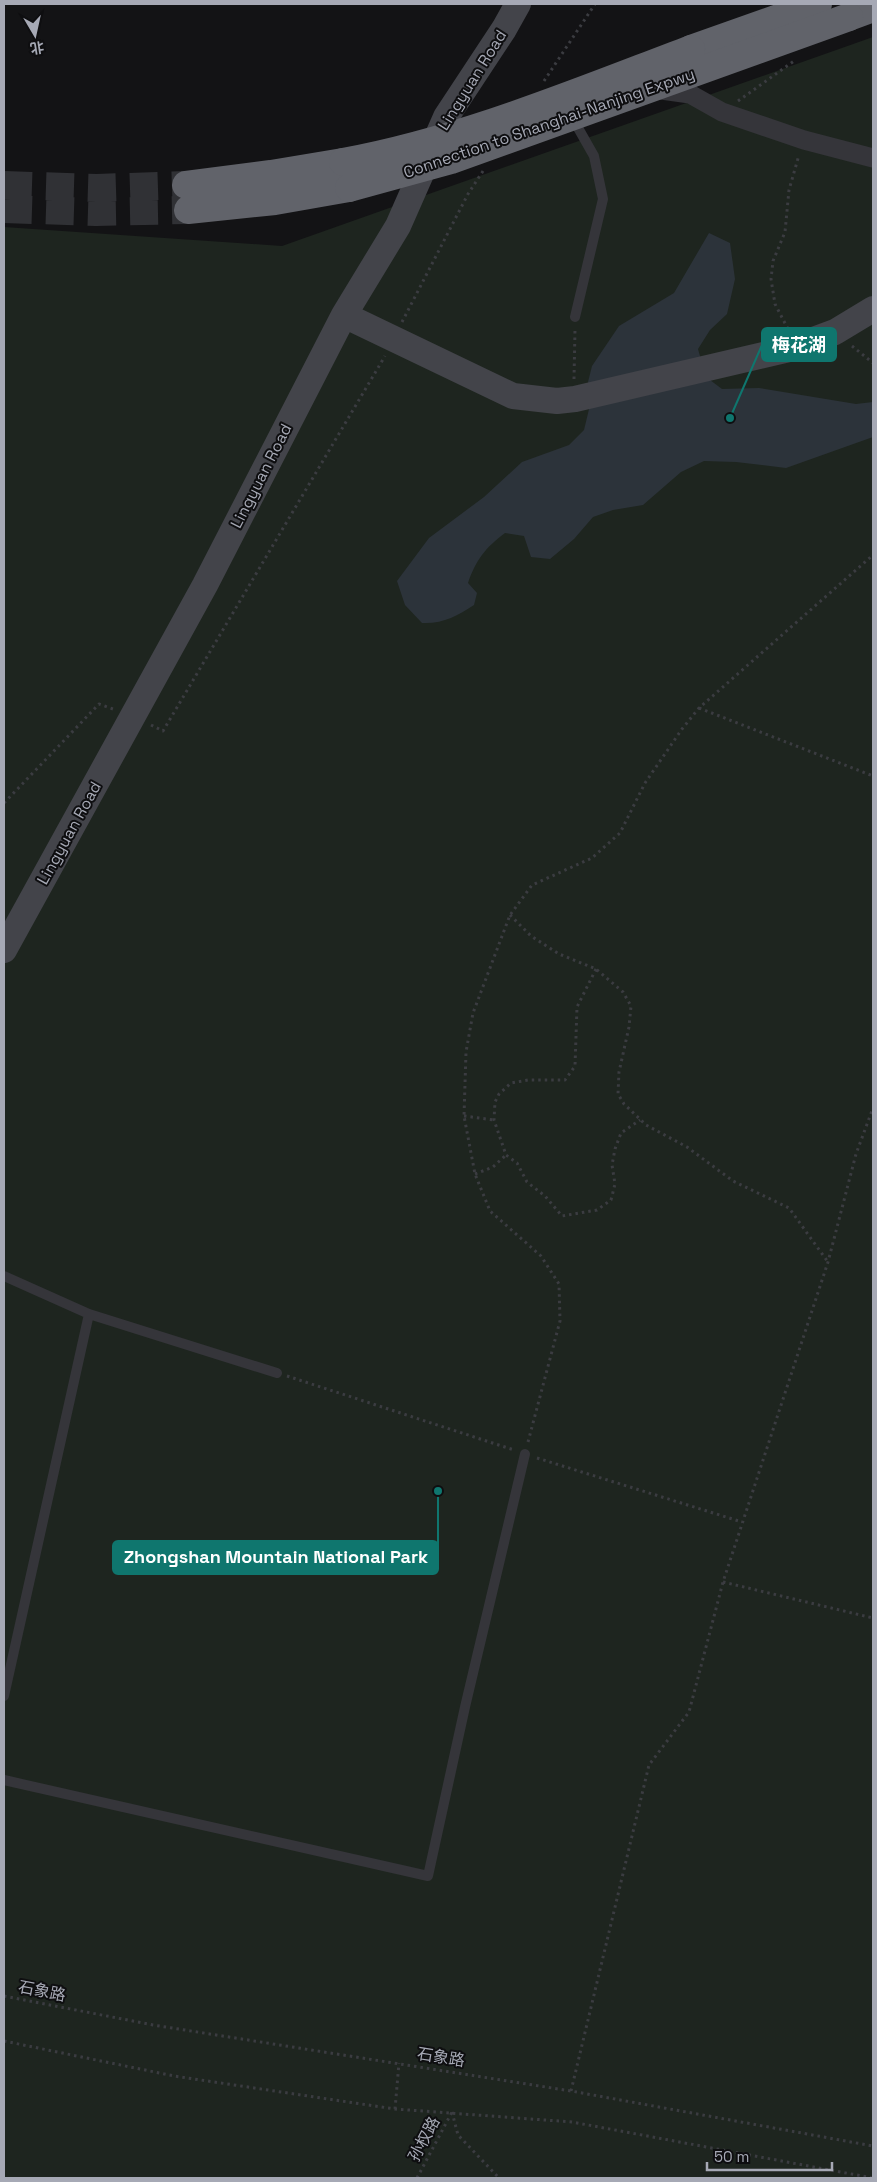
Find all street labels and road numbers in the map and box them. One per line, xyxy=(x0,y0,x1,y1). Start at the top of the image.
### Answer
street label: Lingyuan Road xyxy=(433,26,511,134)
street label: Connection to Shanghai-Nanjing Expwy xyxy=(401,63,697,183)
street label: Lingyuan Road xyxy=(226,420,296,532)
street label: Lingyuan Road xyxy=(32,778,106,888)
street label: 石象路 xyxy=(16,1976,68,2006)
street label: 石象路 xyxy=(416,2043,466,2071)
street label: 孙权路 xyxy=(403,2113,445,2165)

